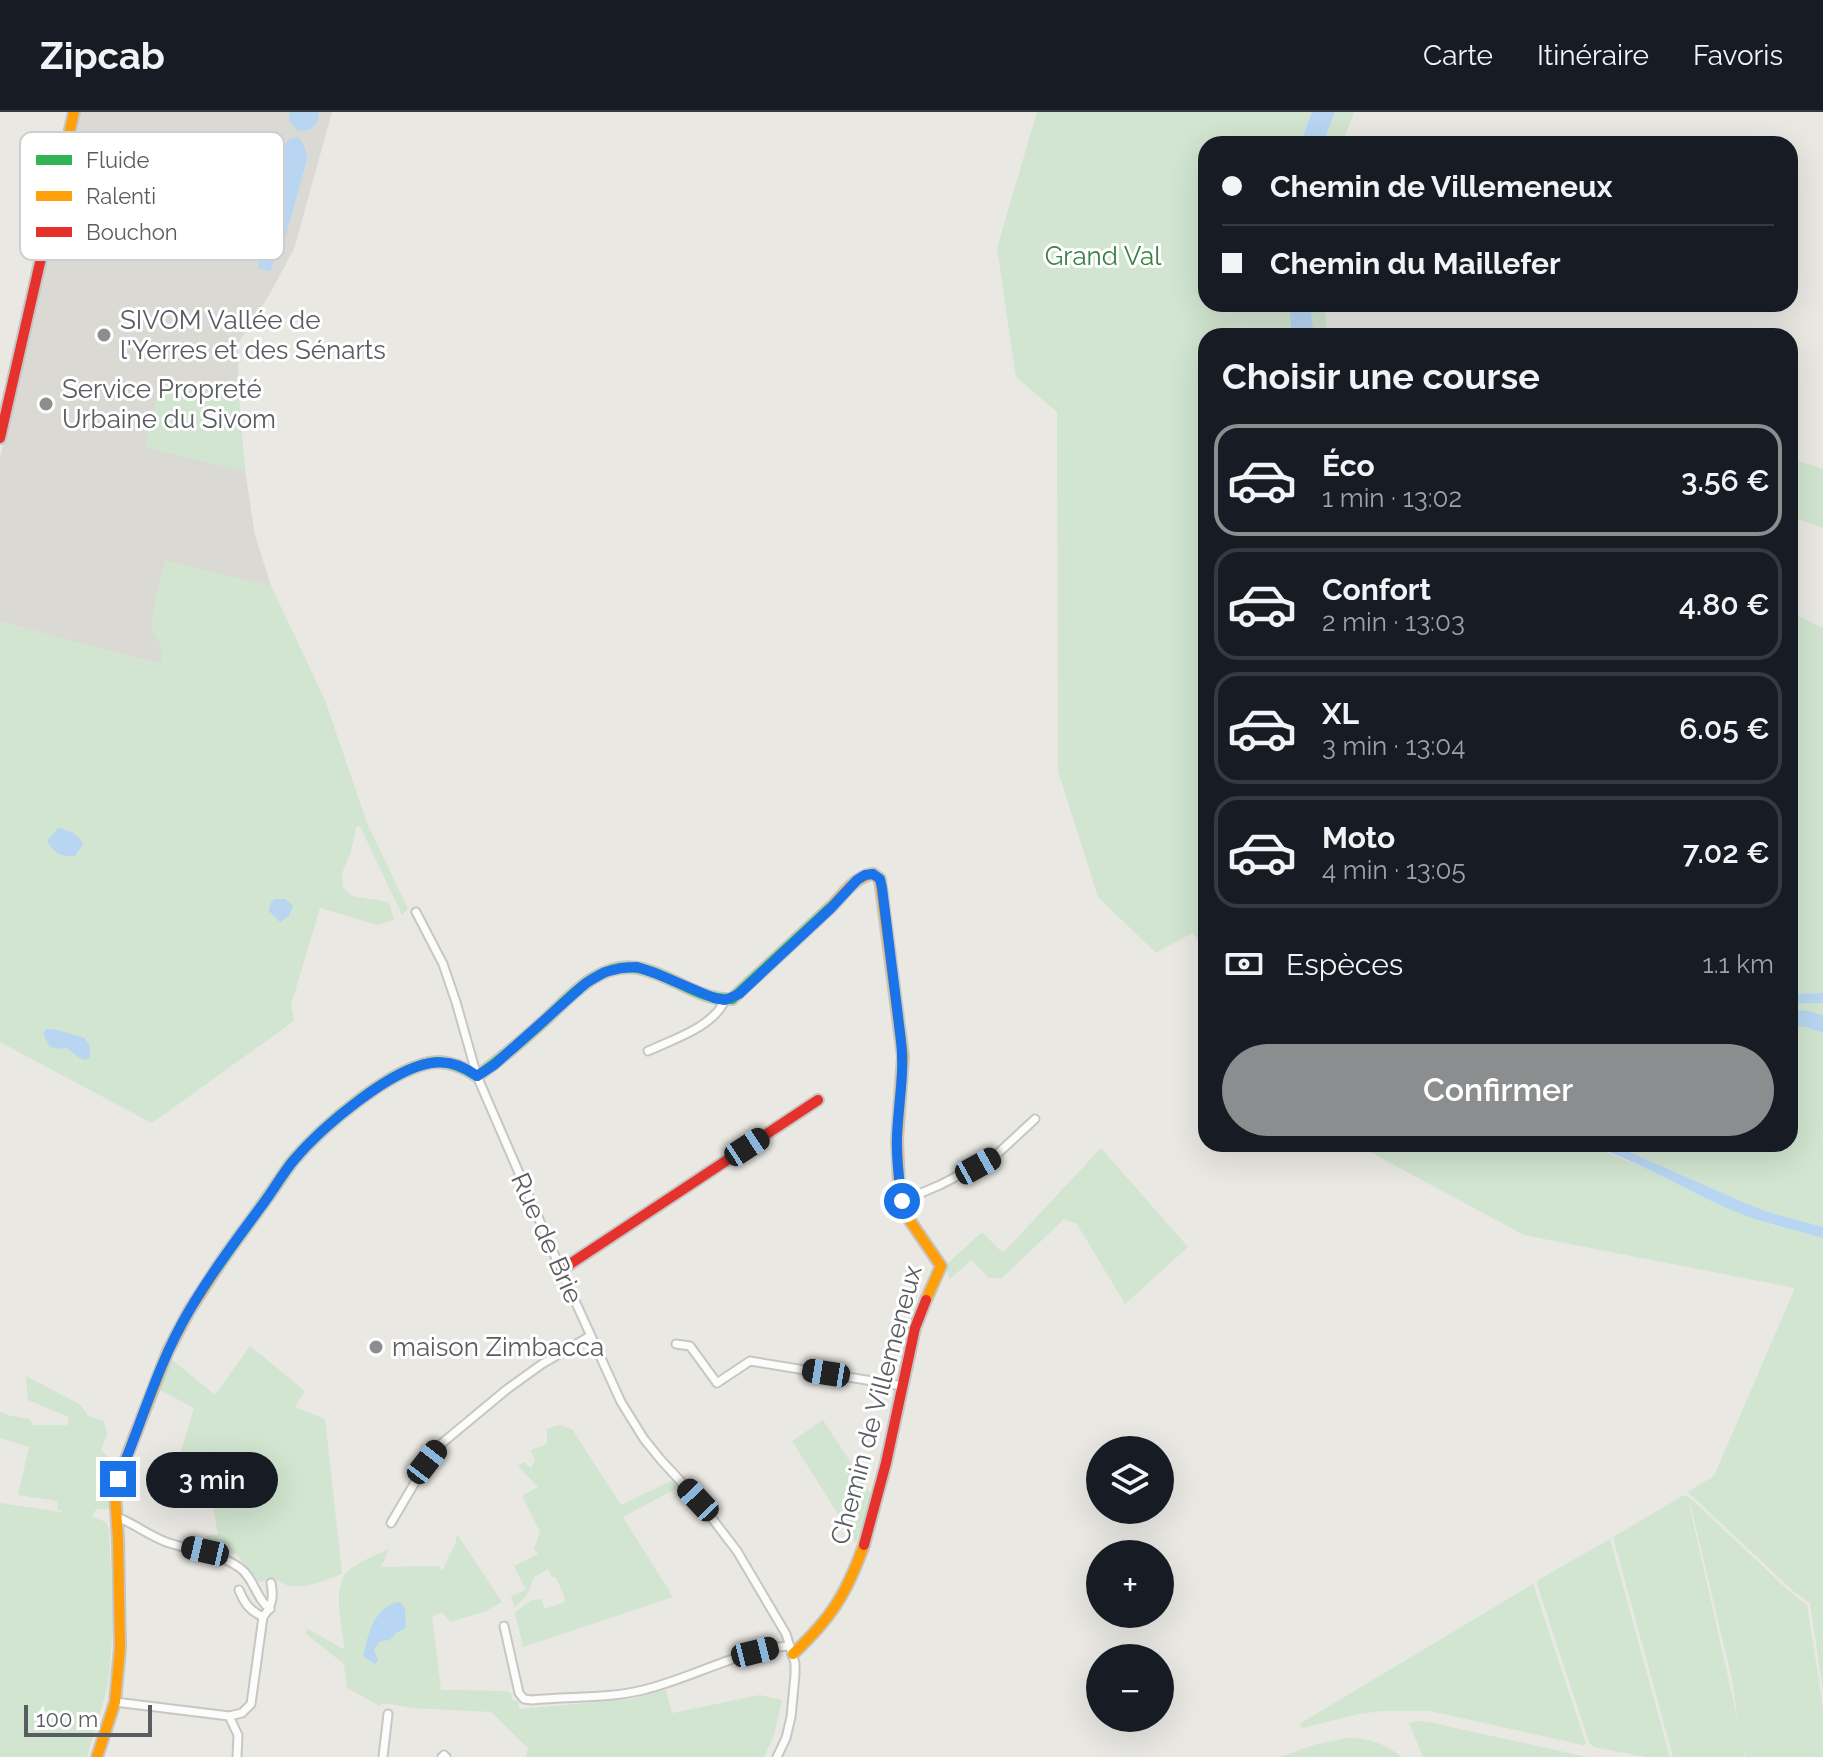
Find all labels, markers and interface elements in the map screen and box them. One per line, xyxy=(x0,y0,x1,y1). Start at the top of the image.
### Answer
text: Zipcab xyxy=(40,33,165,78)
text: Carte xyxy=(1423,39,1493,72)
text: Itinéraire xyxy=(1537,39,1649,72)
text: Favoris xyxy=(1693,39,1783,72)
legend xyxy=(20,132,284,260)
text: Fluide xyxy=(86,147,149,173)
text: Chemin de Villemeneux xyxy=(1270,169,1612,204)
text: Ralenti xyxy=(86,183,156,209)
text: Bouchon xyxy=(86,219,178,245)
park label: Grand Val xyxy=(1045,241,1162,271)
text: Chemin du Maillefer xyxy=(1270,246,1561,281)
place label: SIVOM Vallée de l'Yerres et des Sénarts xyxy=(120,305,386,365)
marker: SIVOM Vallée de l'Yerres et des Sénarts xyxy=(95,326,113,344)
text: Choisir une course xyxy=(1222,355,1540,397)
place label: Service Propreté Urbaine du Sivom xyxy=(62,374,276,434)
marker: Service Propreté Urbaine du Sivom xyxy=(37,395,55,413)
icon: car xyxy=(1226,444,1298,516)
text: Éco xyxy=(1322,448,1375,483)
text: 3.56 € xyxy=(1681,463,1770,498)
text: 1 min · 13:02 xyxy=(1322,483,1462,513)
icon: car xyxy=(1226,568,1298,640)
text: Confort xyxy=(1322,572,1431,607)
text: 4.80 € xyxy=(1679,587,1770,622)
text: 2 min · 13:03 xyxy=(1322,607,1465,637)
icon: car xyxy=(1226,692,1298,764)
text: XL xyxy=(1322,696,1359,731)
text: 6.05 € xyxy=(1679,711,1770,746)
text: 3 min · 13:04 xyxy=(1322,731,1465,761)
icon: car xyxy=(1226,816,1298,888)
text: Moto xyxy=(1322,820,1395,855)
text: 7.02 € xyxy=(1683,835,1770,870)
text: 4 min · 13:05 xyxy=(1322,855,1466,885)
icon: cash xyxy=(1222,942,1266,986)
text: Espèces xyxy=(1286,947,1403,982)
text: 1.1 km xyxy=(1703,949,1774,979)
button: Confirmer xyxy=(1222,1044,1774,1136)
car xyxy=(720,1124,774,1170)
car xyxy=(951,1144,1005,1188)
street label: Rue de Brie xyxy=(505,1168,589,1308)
route start xyxy=(884,1183,920,1219)
street label: Chemin de Villemeneux xyxy=(824,1262,928,1548)
place label: maison Zimbacca xyxy=(392,1332,604,1362)
marker: maison Zimbacca xyxy=(367,1338,385,1356)
car xyxy=(800,1357,852,1389)
car xyxy=(403,1436,451,1488)
map controls xyxy=(1086,1436,1174,1732)
button: layers xyxy=(1086,1436,1174,1524)
callout: 3 min xyxy=(146,1451,278,1507)
route end xyxy=(100,1461,136,1497)
text: 3 min xyxy=(179,1465,245,1495)
car xyxy=(673,1474,723,1526)
car xyxy=(179,1534,231,1568)
button: + xyxy=(1086,1540,1174,1628)
car xyxy=(729,1635,781,1669)
button: − xyxy=(1086,1644,1174,1732)
scale bar xyxy=(24,1701,152,1737)
text: 100 m xyxy=(36,1706,98,1732)

